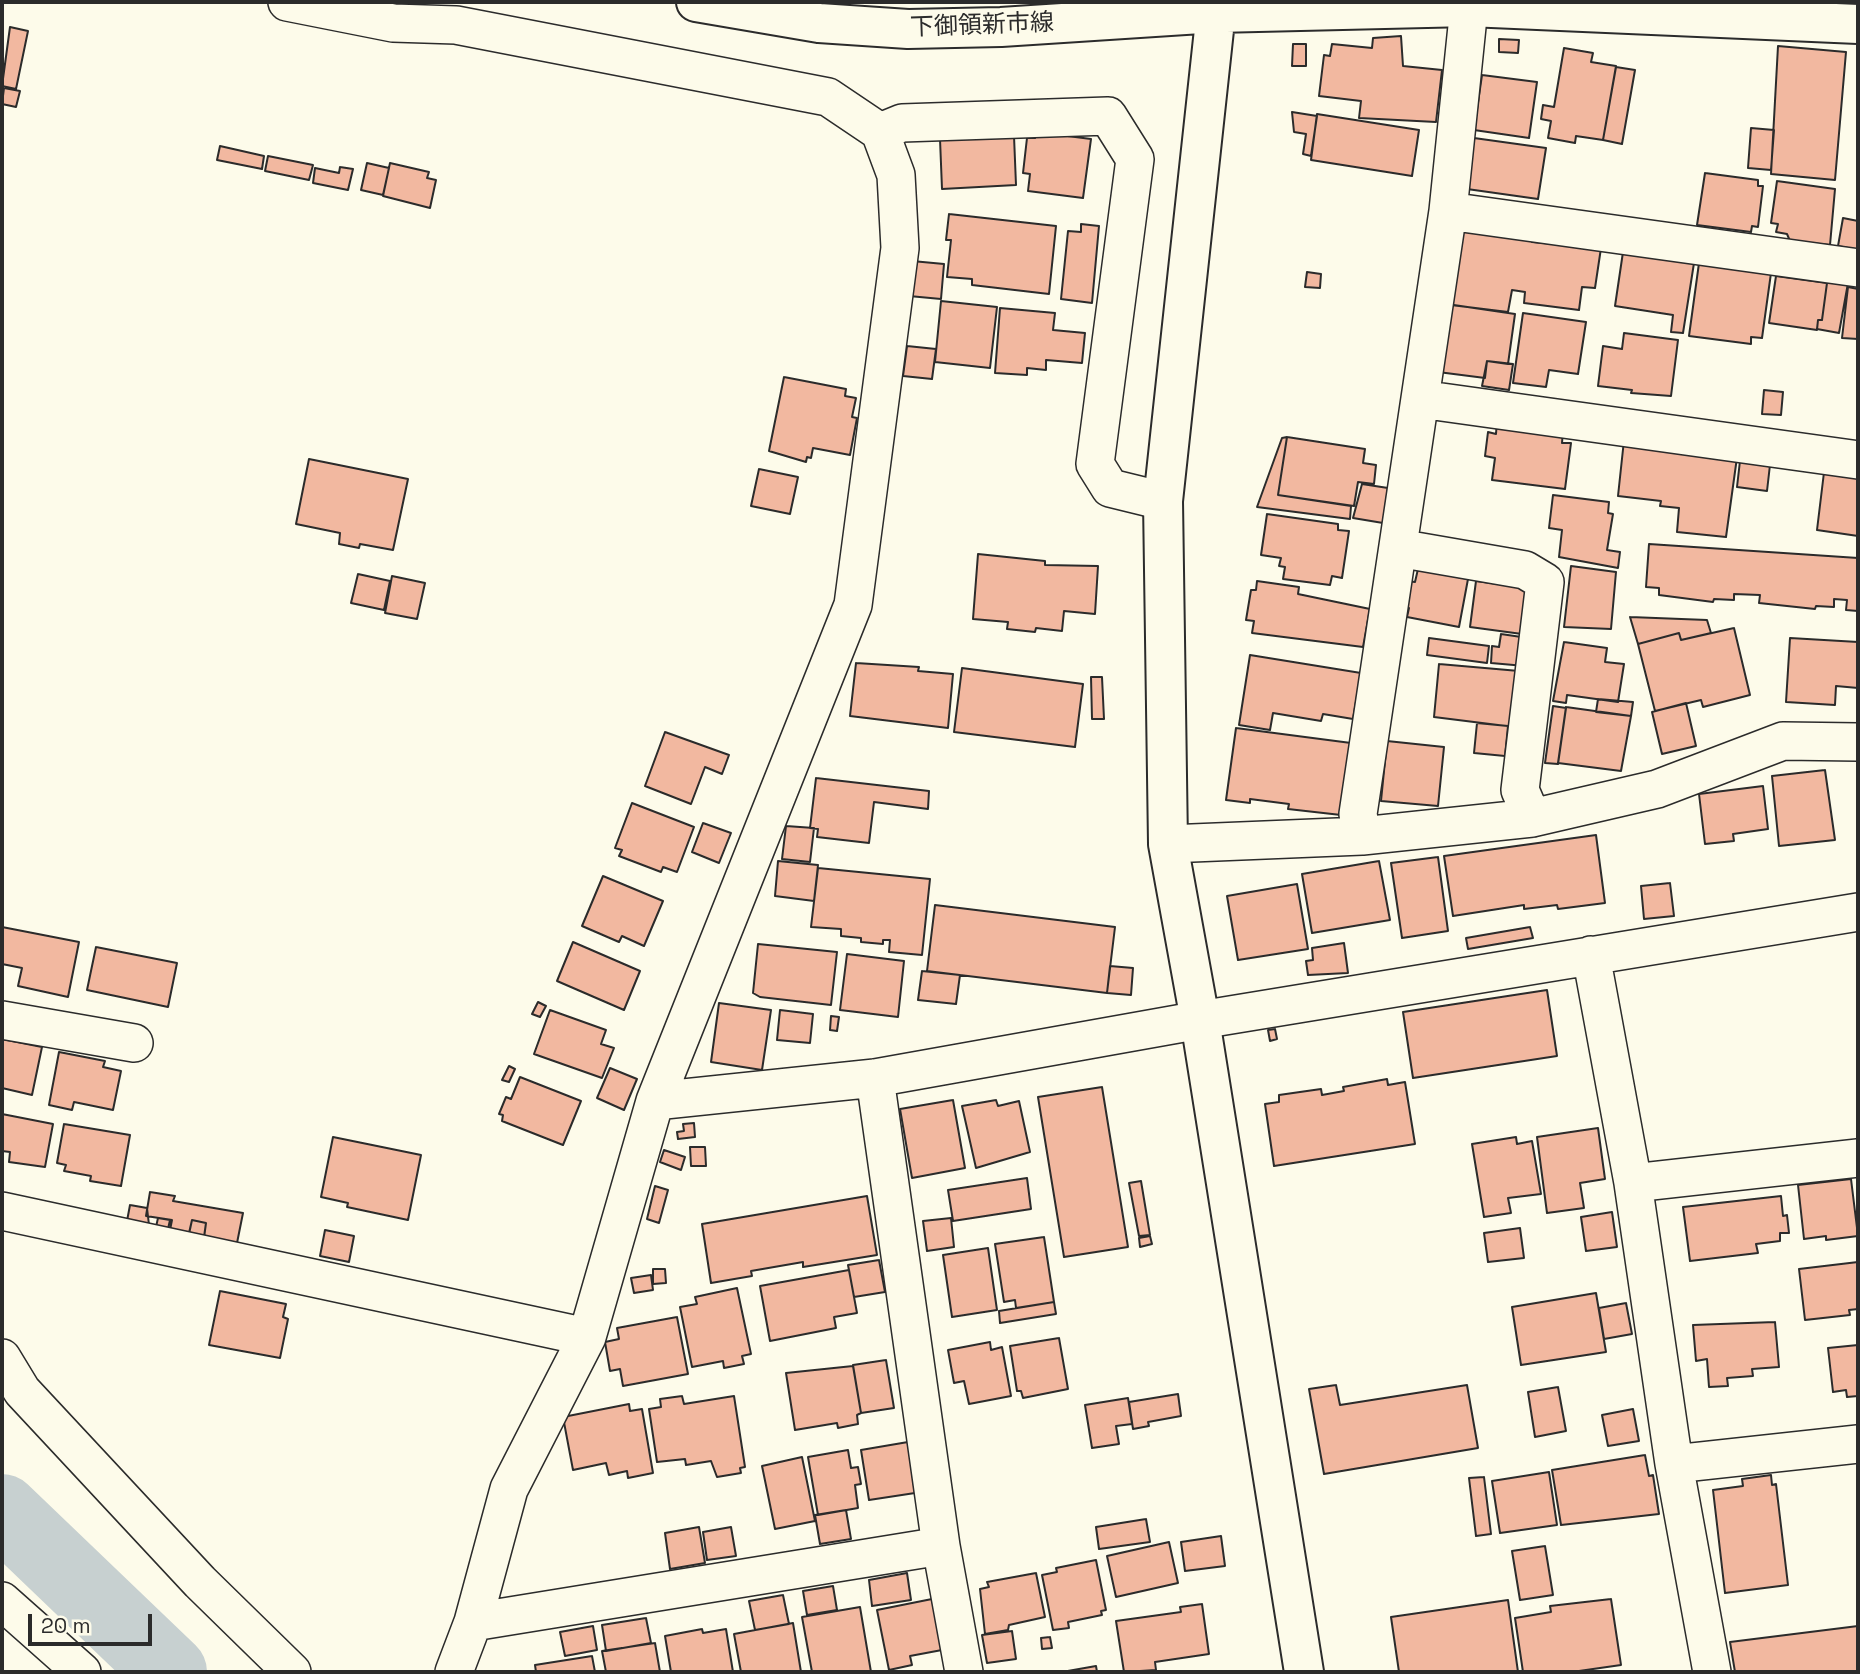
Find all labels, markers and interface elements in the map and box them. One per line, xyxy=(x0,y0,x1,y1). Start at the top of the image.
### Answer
street label: 下御領新市線 xyxy=(910,9,1054,43)
scale bar xyxy=(32,1600,156,1644)
text: 20 m xyxy=(41,1612,91,1639)

